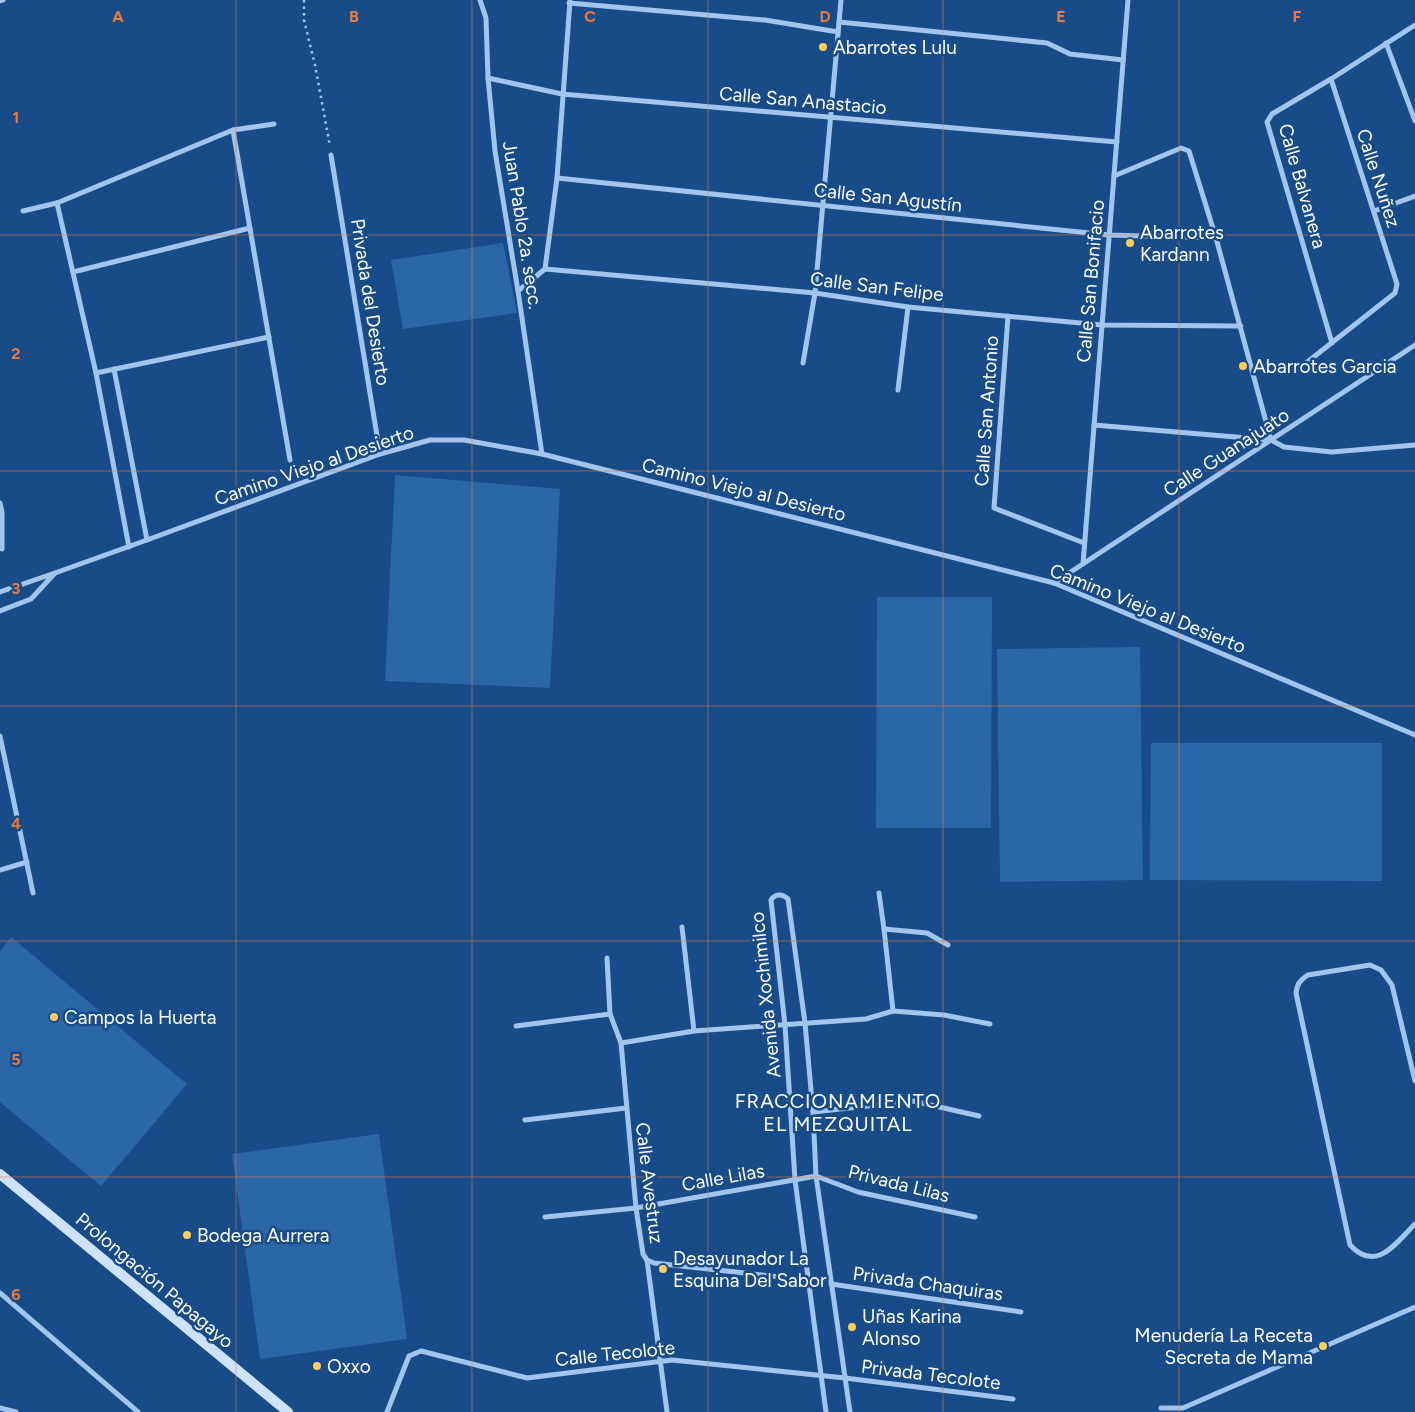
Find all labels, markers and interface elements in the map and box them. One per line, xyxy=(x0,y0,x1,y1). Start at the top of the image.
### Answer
text: A xyxy=(112,7,124,26)
text: B xyxy=(349,7,359,26)
text: C xyxy=(584,7,596,26)
text: D xyxy=(819,7,831,26)
text: E xyxy=(1056,7,1066,26)
text: F xyxy=(1293,7,1302,26)
place label: Abarrotes Lulu xyxy=(833,36,957,59)
marker: Abarrotes Lulu xyxy=(817,41,829,53)
street label: Calle San Anastacio xyxy=(718,82,888,119)
text: 1 xyxy=(13,108,19,127)
street label: Calle Balvanera xyxy=(1274,121,1331,251)
street label: Calle Nuñez xyxy=(1352,126,1405,230)
street label: Juan Pablo 2a. secc. xyxy=(498,140,547,311)
street label: Calle San Agustín xyxy=(813,178,963,217)
street label: Calle San Bonifacio xyxy=(1072,199,1109,363)
street label: Privada del Desierto xyxy=(346,217,395,387)
place label: Abarrotes Kardann xyxy=(1140,221,1224,266)
marker: Abarrotes Kardann xyxy=(1124,237,1136,249)
street label: Calle San Felipe xyxy=(809,267,945,306)
street label: Calle San Antonio xyxy=(970,335,1003,487)
text: 2 xyxy=(11,344,21,363)
place label: Abarrotes Garcia xyxy=(1253,355,1397,378)
marker: Abarrotes Garcia xyxy=(1237,360,1249,372)
street label: Calle Guanajuato xyxy=(1159,403,1294,502)
street label: Camino Viejo al Desierto xyxy=(211,421,417,510)
street label: Camino Viejo al Desierto xyxy=(640,453,848,526)
street label: Camino Viejo al Desierto xyxy=(1046,559,1249,658)
text: 3 xyxy=(12,579,21,598)
text: 4 xyxy=(11,814,21,833)
street label: Avenida Xochimilco xyxy=(745,911,786,1079)
place label: Campos la Huerta xyxy=(64,1006,216,1029)
marker: Campos la Huerta xyxy=(48,1011,60,1023)
text: 5 xyxy=(11,1050,21,1069)
district label: FRACCIONAMIENTO EL MEZQUITAL xyxy=(735,1089,941,1136)
street label: Calle Avestruz xyxy=(631,1121,668,1245)
street label: Calle Lilas xyxy=(680,1159,766,1196)
street label: Privada Lilas xyxy=(846,1160,952,1207)
street label: Prolongación Papagayo xyxy=(71,1208,238,1353)
place label: Bodega Aurrera xyxy=(197,1224,329,1247)
marker: Bodega Aurrera xyxy=(181,1229,193,1241)
place label: Desayunador La Esquina Del Sabor xyxy=(673,1247,827,1292)
street label: Privada Chaquiras xyxy=(851,1262,1005,1305)
marker: Desayunador La Esquina Del Sabor xyxy=(657,1263,669,1275)
text: 6 xyxy=(11,1285,21,1304)
place label: Uñas Karina Alonso xyxy=(862,1305,962,1350)
marker: Uñas Karina Alonso xyxy=(846,1321,858,1333)
place label: Menudería La Receta Secreta de Mama xyxy=(1135,1324,1313,1369)
street label: Calle Tecolote xyxy=(554,1336,676,1371)
marker: Menudería La Receta Secreta de Mama xyxy=(1317,1340,1329,1352)
place label: Oxxo xyxy=(327,1355,371,1378)
street label: Privada Tecolote xyxy=(860,1355,1002,1394)
marker: Oxxo xyxy=(311,1360,323,1372)

